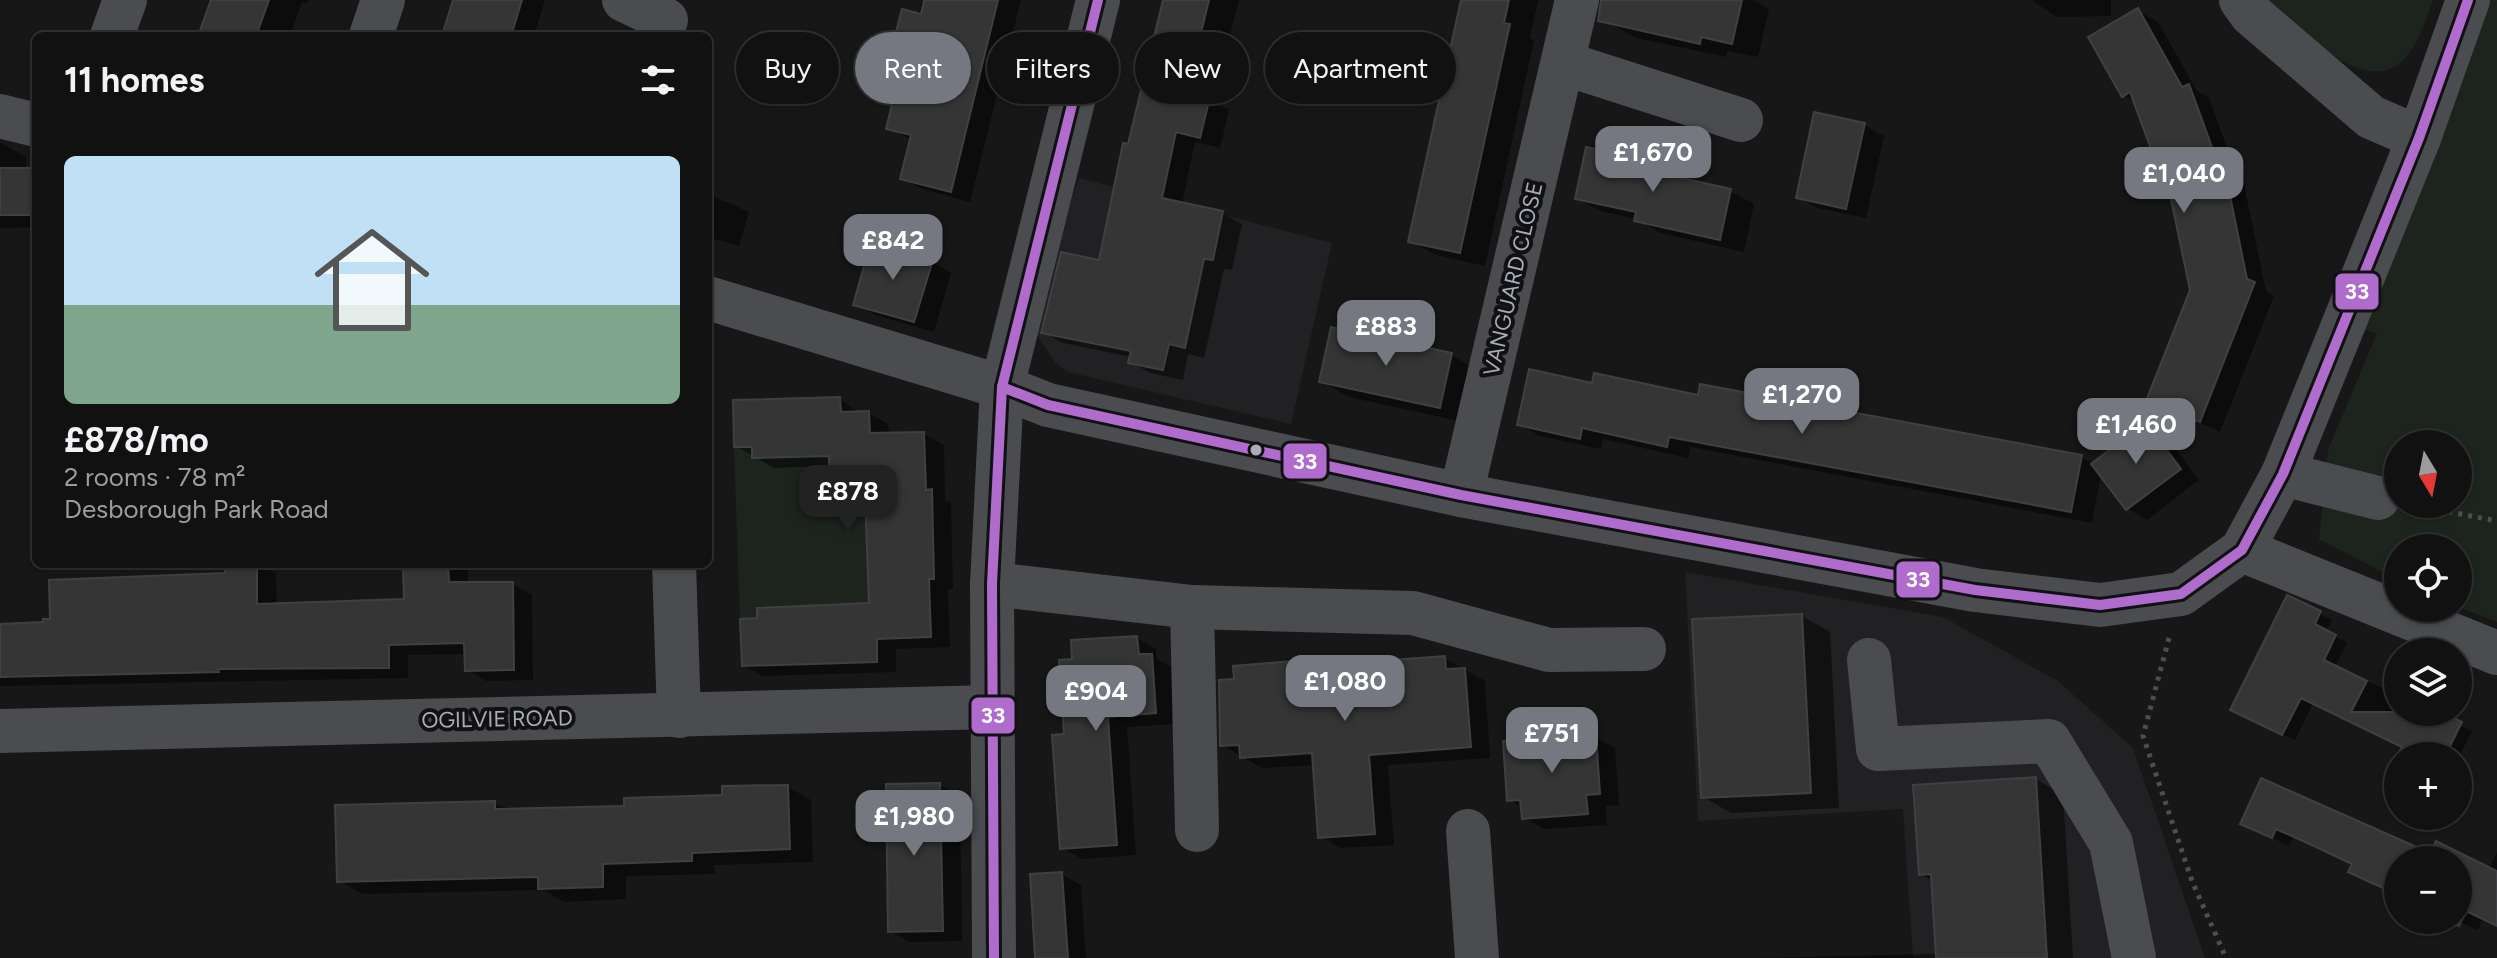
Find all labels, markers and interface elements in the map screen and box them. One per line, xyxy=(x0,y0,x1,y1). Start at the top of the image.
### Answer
chip: Buy xyxy=(736,32,839,104)
chip: Rent xyxy=(855,32,971,104)
chip: Filters xyxy=(987,32,1119,104)
chip: New xyxy=(1135,32,1249,104)
chip: Apartment xyxy=(1265,32,1456,104)
icon: filters xyxy=(636,58,680,102)
text: 11 homes xyxy=(64,60,204,101)
pin: £1,670 xyxy=(1588,126,1718,194)
text: £1,670 xyxy=(1613,136,1693,168)
pin: £1,040 xyxy=(2119,147,2249,215)
text: £1,040 xyxy=(2142,157,2226,189)
street label: VANGUARD CLOSE xyxy=(1478,179,1548,379)
icon: home xyxy=(300,208,444,352)
pin: £842 xyxy=(846,214,940,282)
text: £842 xyxy=(862,224,924,256)
line badge: 33 xyxy=(2334,272,2380,311)
text: 33 xyxy=(2345,278,2369,305)
pin: £883 xyxy=(1339,300,1433,368)
text: £883 xyxy=(1355,310,1417,342)
pin: £1,270 xyxy=(1737,368,1867,436)
text: £1,270 xyxy=(1762,378,1842,410)
pin: £1,460 xyxy=(2071,398,2201,466)
text: £1,460 xyxy=(2095,408,2177,440)
text: £878/mo xyxy=(64,420,209,461)
north arrow xyxy=(2384,430,2472,518)
map controls xyxy=(2384,430,2472,934)
unlabelled marker xyxy=(1248,442,1264,458)
line badge: 33 xyxy=(1282,442,1328,480)
text: 33 xyxy=(1293,448,1317,475)
text: 2 rooms · 78 m² xyxy=(64,461,245,493)
pin: £878 xyxy=(801,465,895,533)
text: £878 xyxy=(817,475,879,507)
text: Desborough Park Road xyxy=(64,493,329,525)
button: locate xyxy=(2384,534,2472,622)
line badge: 33 xyxy=(1895,560,1941,599)
text: 33 xyxy=(1906,566,1930,593)
button: layers xyxy=(2384,638,2472,726)
pin: £1,080 xyxy=(1280,655,1410,723)
pin: £904 xyxy=(1049,665,1143,733)
text: £1,080 xyxy=(1304,665,1386,697)
text: £904 xyxy=(1064,675,1128,707)
line badge: 33 xyxy=(970,696,1016,735)
text: 33 xyxy=(981,702,1005,729)
street label: OGILVIE ROAD xyxy=(421,704,573,734)
pin: £751 xyxy=(1505,707,1599,775)
text: £751 xyxy=(1524,717,1580,749)
button: + xyxy=(2384,742,2472,830)
pin: £1,980 xyxy=(849,790,979,858)
text: £1,980 xyxy=(874,800,954,832)
button: − xyxy=(2384,846,2472,934)

